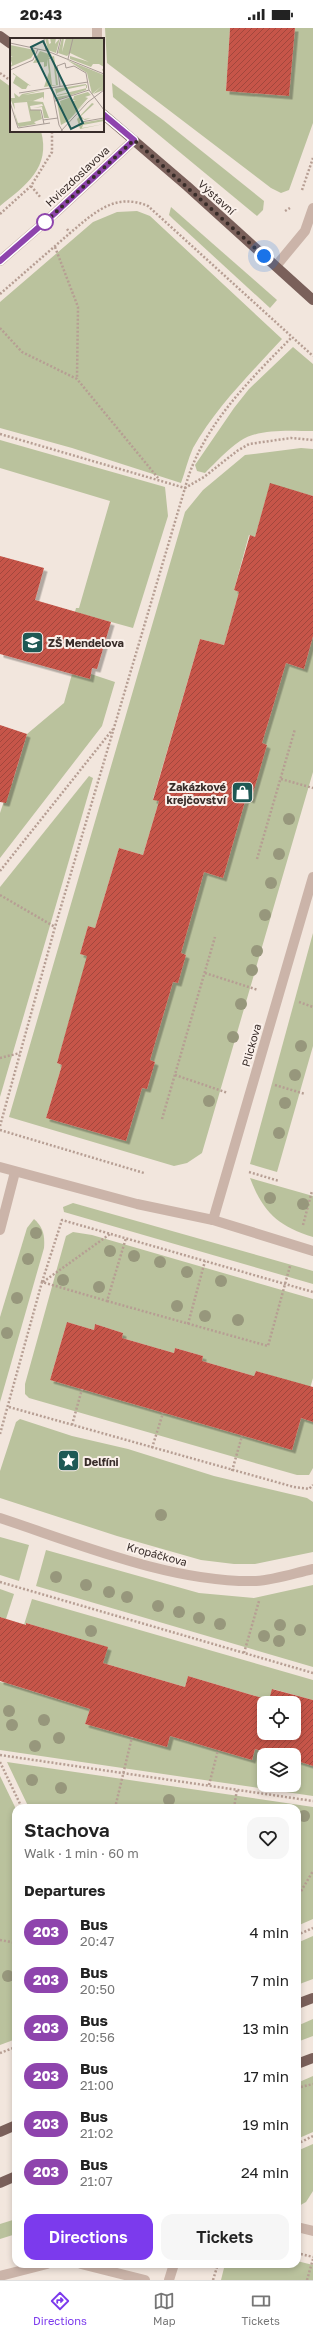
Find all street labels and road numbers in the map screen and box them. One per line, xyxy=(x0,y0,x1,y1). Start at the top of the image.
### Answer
street label: Hviezdoslavova xyxy=(42,143,112,209)
street label: Výstavní xyxy=(196,177,239,218)
street label: Plickova xyxy=(239,1022,263,1068)
street label: Kropáčkova xyxy=(125,1540,189,1568)

